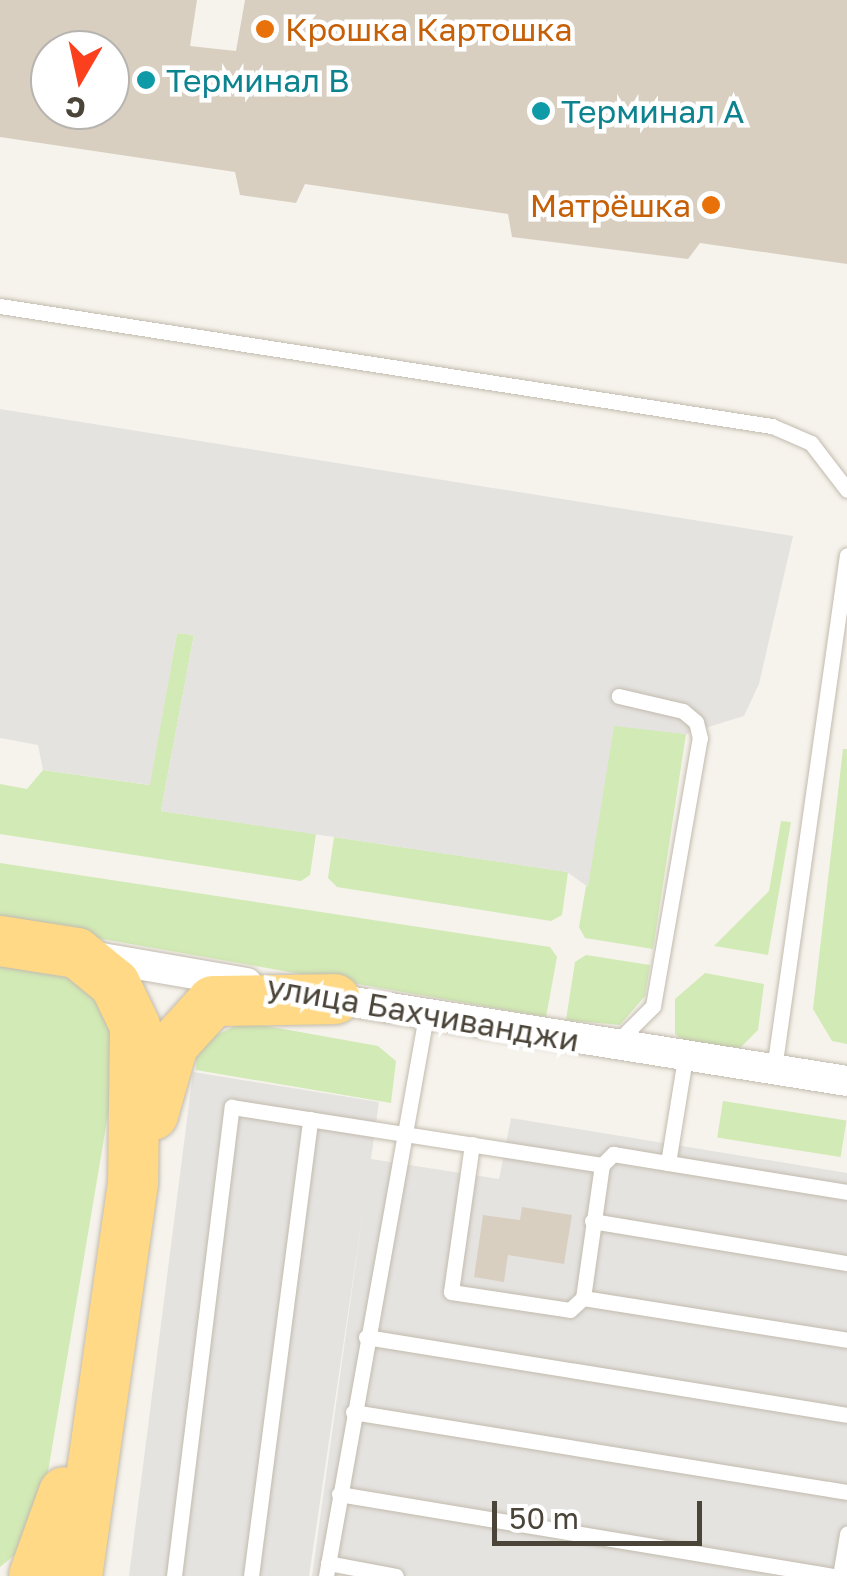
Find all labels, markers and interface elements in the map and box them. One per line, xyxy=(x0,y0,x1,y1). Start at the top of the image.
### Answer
place label: Крошка Картошка xyxy=(285,10,573,48)
marker: Крошка Картошка xyxy=(254,18,276,40)
north arrow xyxy=(30,30,130,130)
place label: Терминал B xyxy=(166,61,350,99)
marker: Терминал B xyxy=(135,69,157,91)
text: С xyxy=(63,90,88,126)
place label: Терминал А xyxy=(561,92,745,130)
marker: Терминал А xyxy=(530,100,552,122)
place label: Матрёшка xyxy=(530,186,691,224)
marker: Матрёшка xyxy=(700,194,722,216)
street label: улица Бахчиванджи xyxy=(264,967,582,1059)
scale bar xyxy=(497,1481,707,1543)
text: 50 m xyxy=(509,1500,579,1536)

